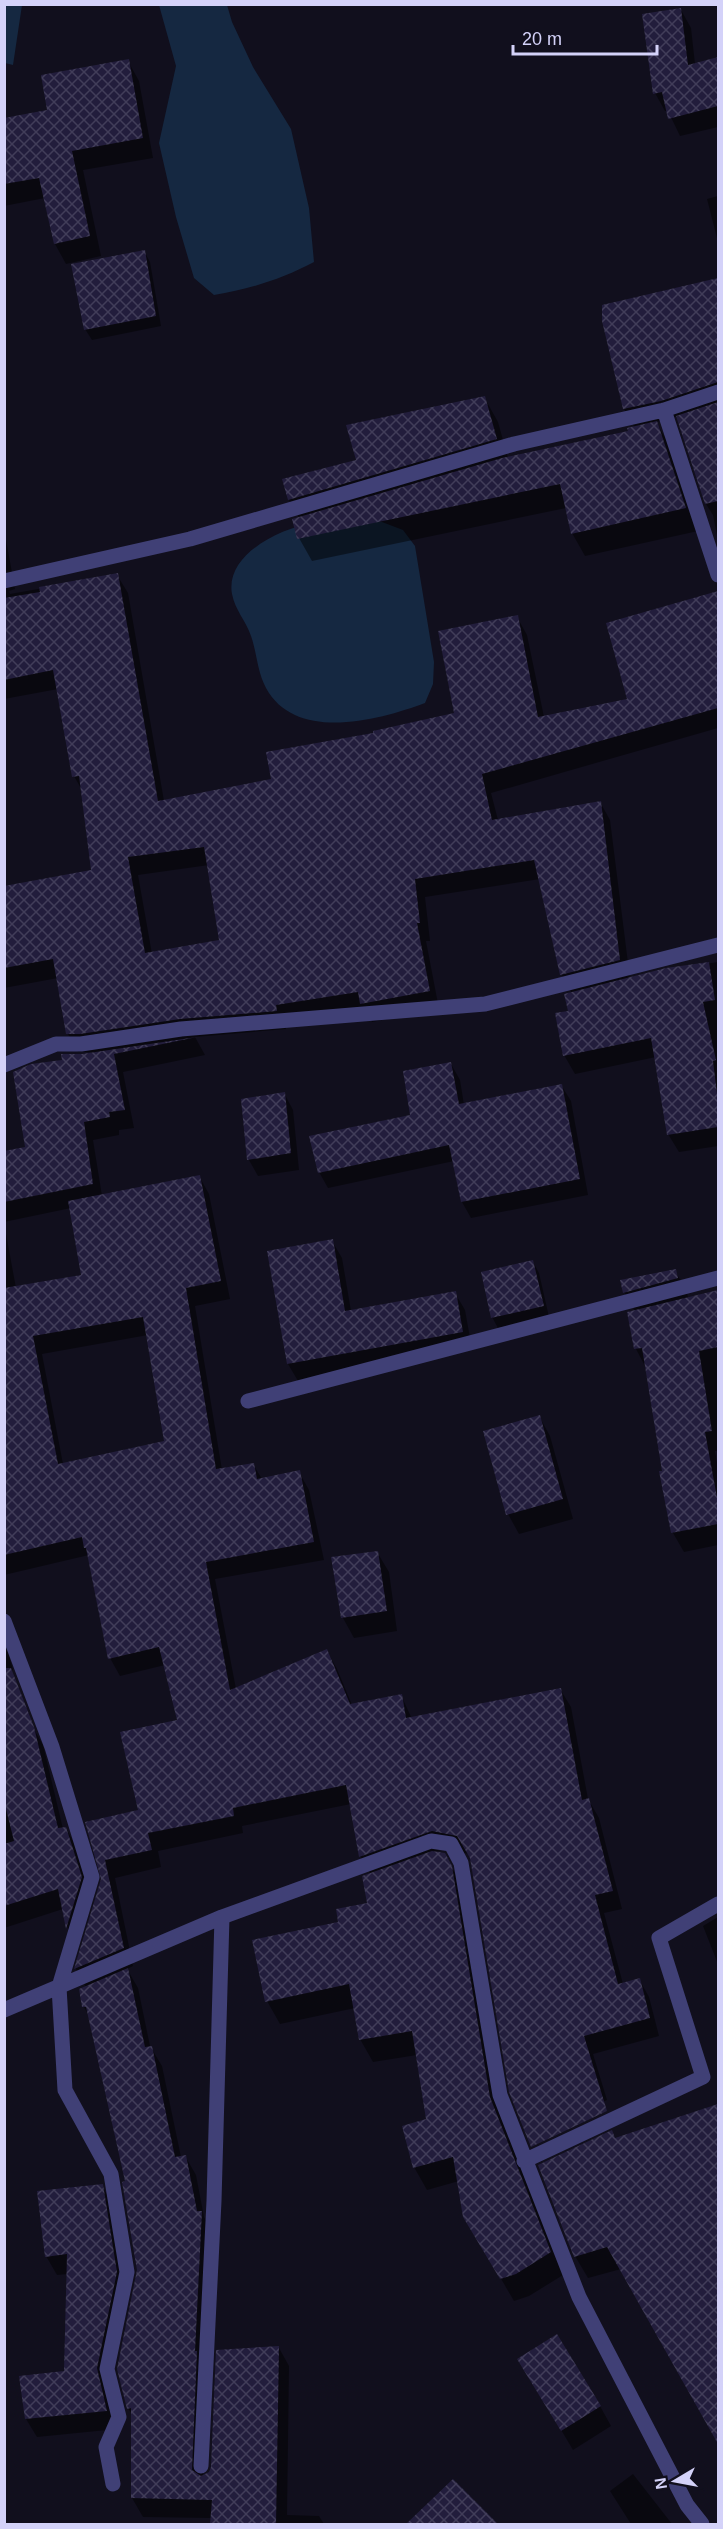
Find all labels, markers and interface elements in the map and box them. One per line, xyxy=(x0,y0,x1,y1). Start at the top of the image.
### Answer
scale bar xyxy=(513,18,657,56)
text: 20 m xyxy=(522,29,562,49)
north arrow xyxy=(645,2451,705,2511)
text: N xyxy=(651,2476,670,2491)

